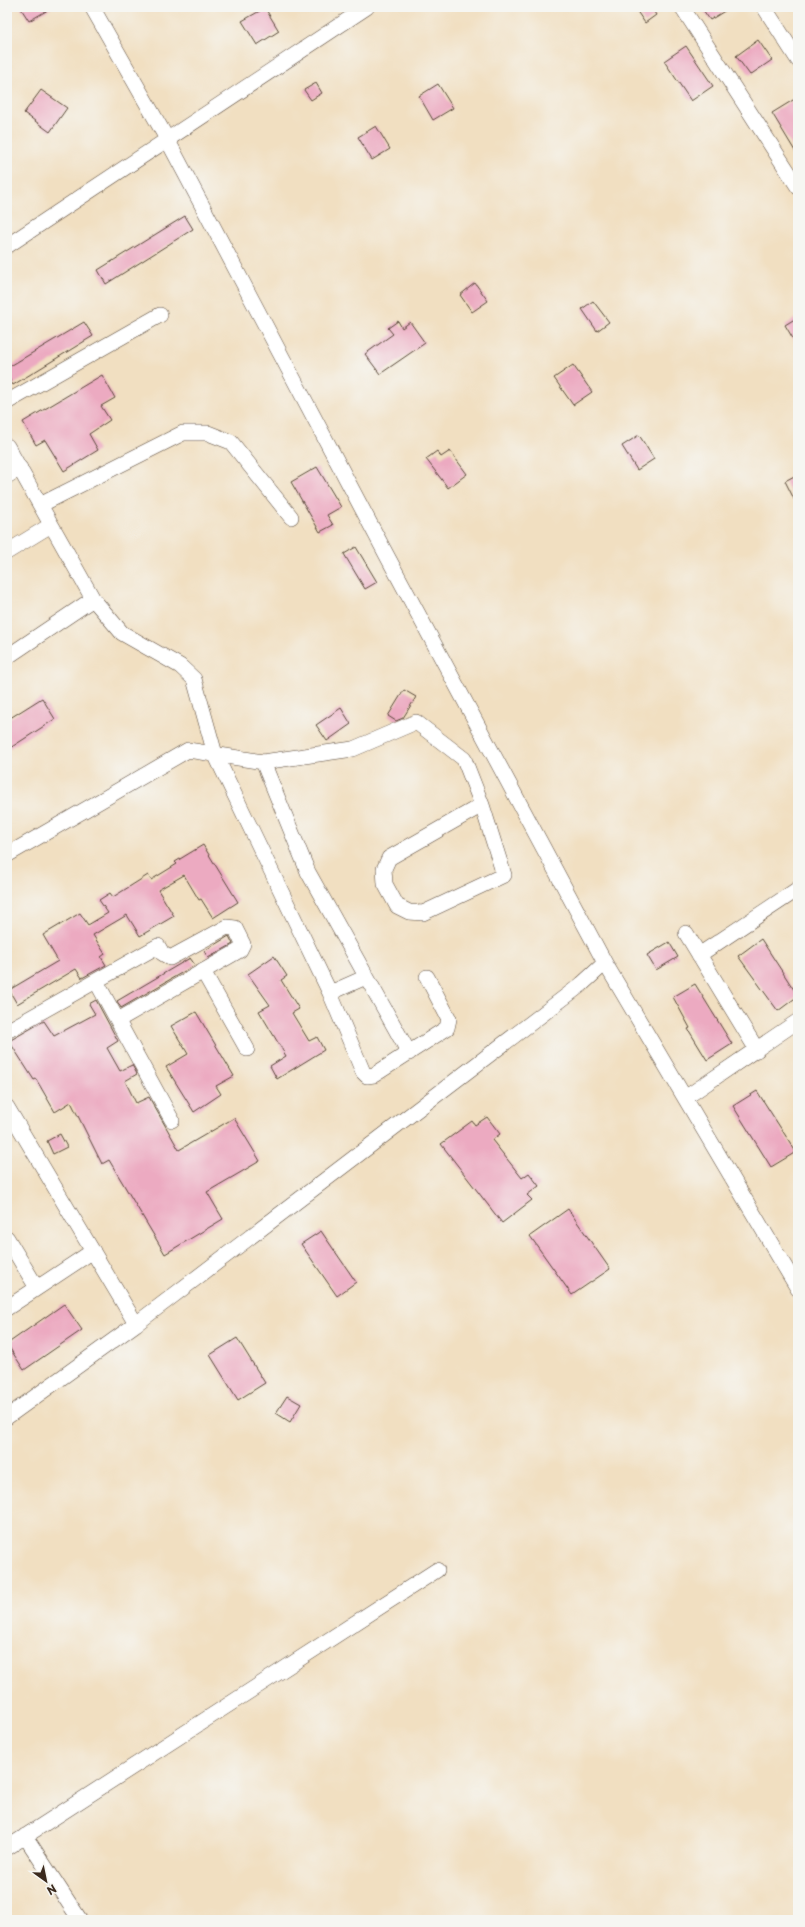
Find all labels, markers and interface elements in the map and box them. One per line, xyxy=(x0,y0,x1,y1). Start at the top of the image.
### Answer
north arrow xyxy=(26,1861,66,1901)
text: N xyxy=(43,1880,60,1899)

